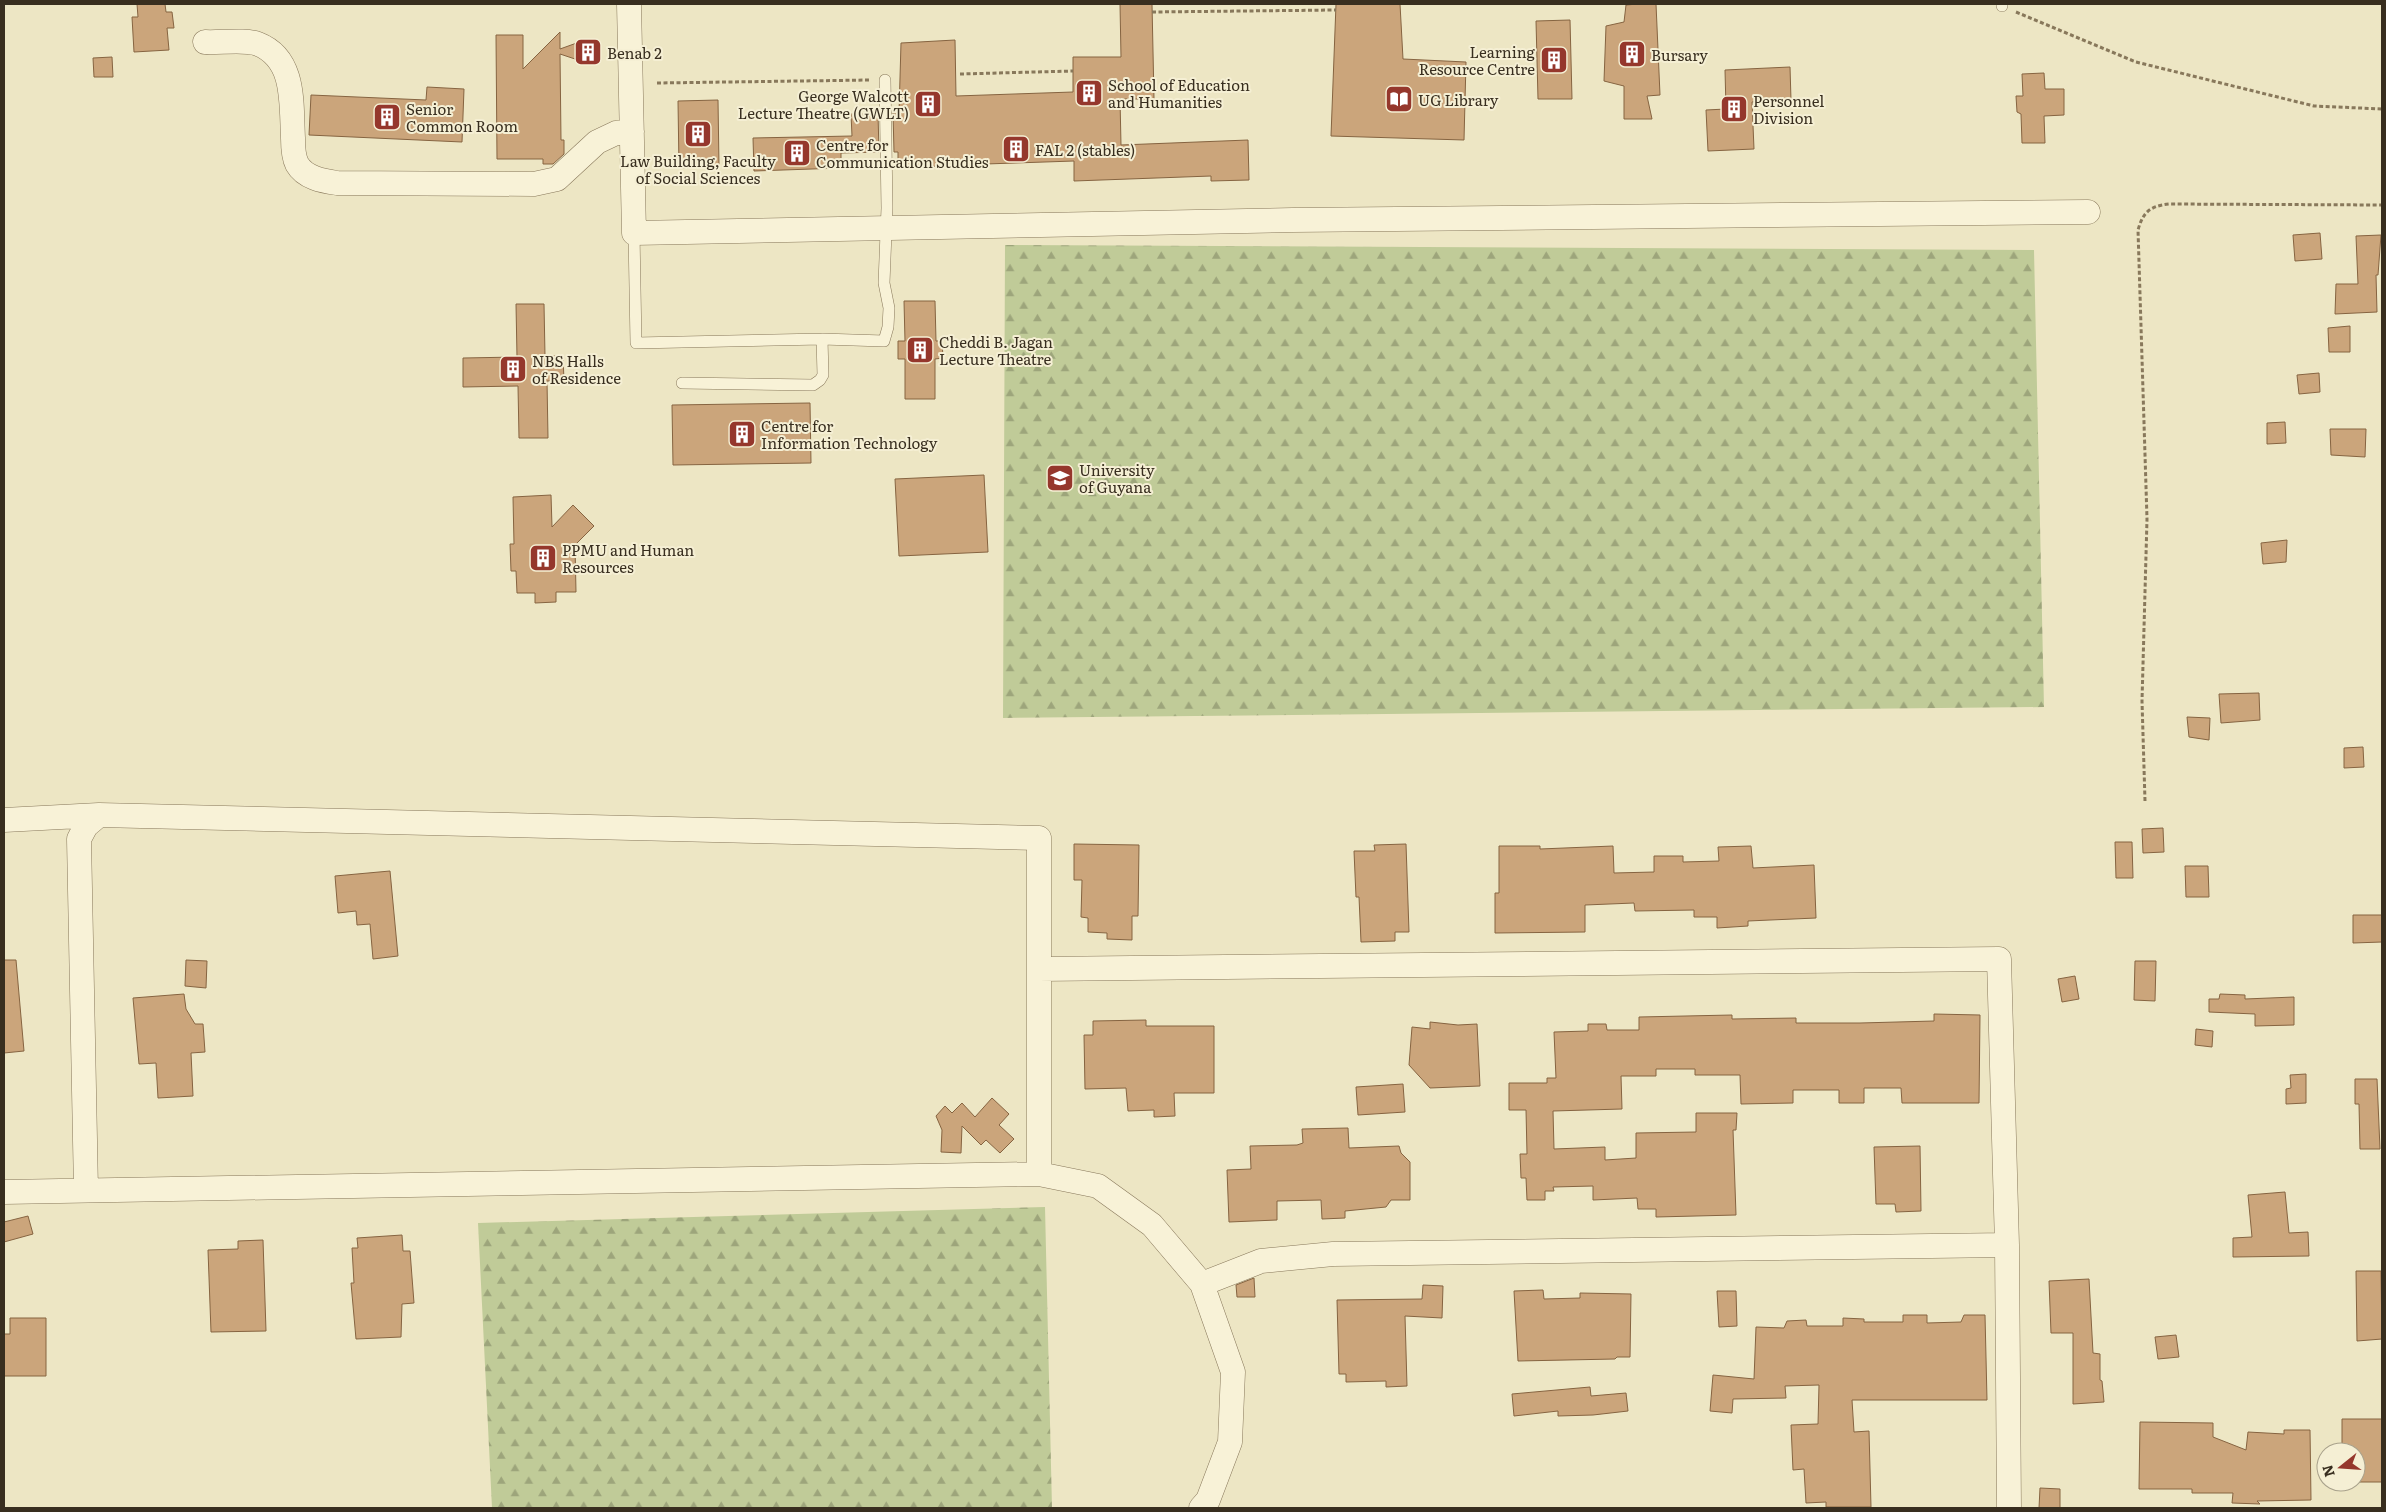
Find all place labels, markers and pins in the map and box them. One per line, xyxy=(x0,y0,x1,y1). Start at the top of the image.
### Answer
building icon: Benab 2 xyxy=(573,37,603,67)
building icon: Bursary xyxy=(1617,39,1647,69)
place label: Learning Resource Centre xyxy=(1419,40,1536,80)
place label: Benab 2 xyxy=(607,41,662,64)
place label: Bursary xyxy=(1651,43,1708,66)
building icon: Learning Resource Centre xyxy=(1539,45,1569,75)
place label: School of Education and Humanities xyxy=(1108,73,1250,113)
building icon: School of Education and Humanities xyxy=(1074,78,1104,108)
place label: George Walcott Lecture Theatre (GWLT) xyxy=(738,84,909,124)
library icon: UG Library xyxy=(1384,84,1414,114)
place label: UG Library xyxy=(1418,88,1499,111)
building icon: George Walcott Lecture Theatre (GWLT) xyxy=(913,89,943,119)
place label: Personnel Division xyxy=(1753,89,1824,129)
building icon: Personnel Division xyxy=(1719,94,1749,124)
place label: Senior Common Room xyxy=(406,97,518,137)
building icon: Senior Common Room xyxy=(372,102,402,132)
building icon: Law Building, Faculty of Social Sciences xyxy=(683,119,713,149)
place label: Centre for Communication Studies xyxy=(816,133,989,173)
building icon: FAL 2 (stables) xyxy=(1001,134,1031,164)
building icon: Centre for Communication Studies xyxy=(782,138,812,168)
place label: FAL 2 (stables) xyxy=(1035,138,1135,161)
place label: Law Building, Faculty of Social Sciences xyxy=(620,149,776,189)
place label: Cheddi B. Jagan Lecture Theatre xyxy=(939,330,1053,370)
building icon: Cheddi B. Jagan Lecture Theatre xyxy=(905,335,935,365)
place label: NBS Halls of Residence xyxy=(532,349,621,389)
building icon: NBS Halls of Residence xyxy=(498,354,528,384)
place label: Centre for Information Technology xyxy=(761,414,938,454)
building icon: Centre for Information Technology xyxy=(727,419,757,449)
place label: University of Guyana xyxy=(1079,458,1155,498)
school or university icon: University of Guyana xyxy=(1045,463,1075,493)
place label: PPMU and Human Resources xyxy=(562,538,694,578)
building icon: PPMU and Human Resources xyxy=(528,543,558,573)

